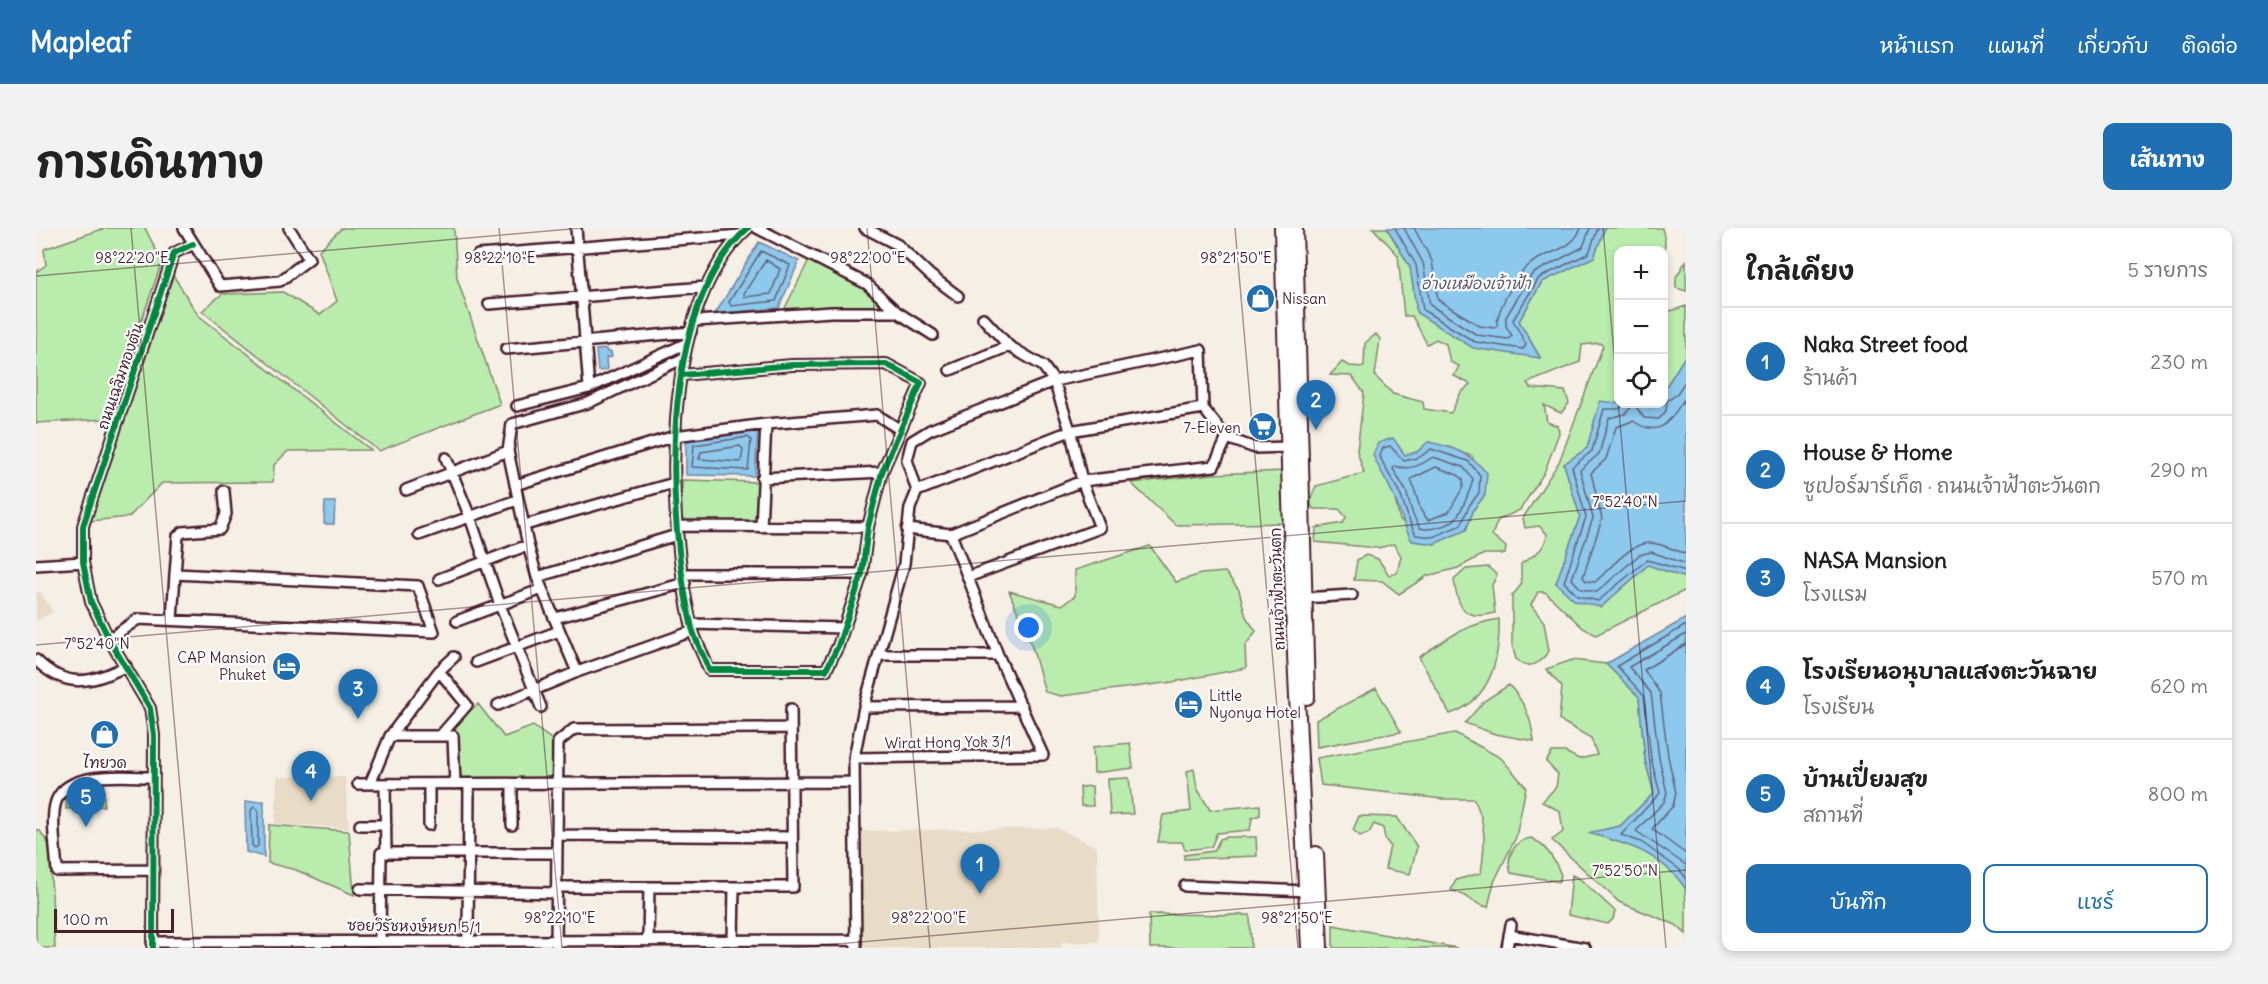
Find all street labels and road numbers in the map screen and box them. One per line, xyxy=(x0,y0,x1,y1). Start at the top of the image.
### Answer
street label: ถนนเฉลิมทองตัน xyxy=(93,320,147,432)
street label: ถนนเจ้าฟ้าตะวันตก xyxy=(1265,527,1289,651)
street label: Wirat Hong Yok 3/1 xyxy=(884,731,1012,753)
street label: ซอยวิรัชหงษ์หยก 5/1 xyxy=(347,915,481,937)

